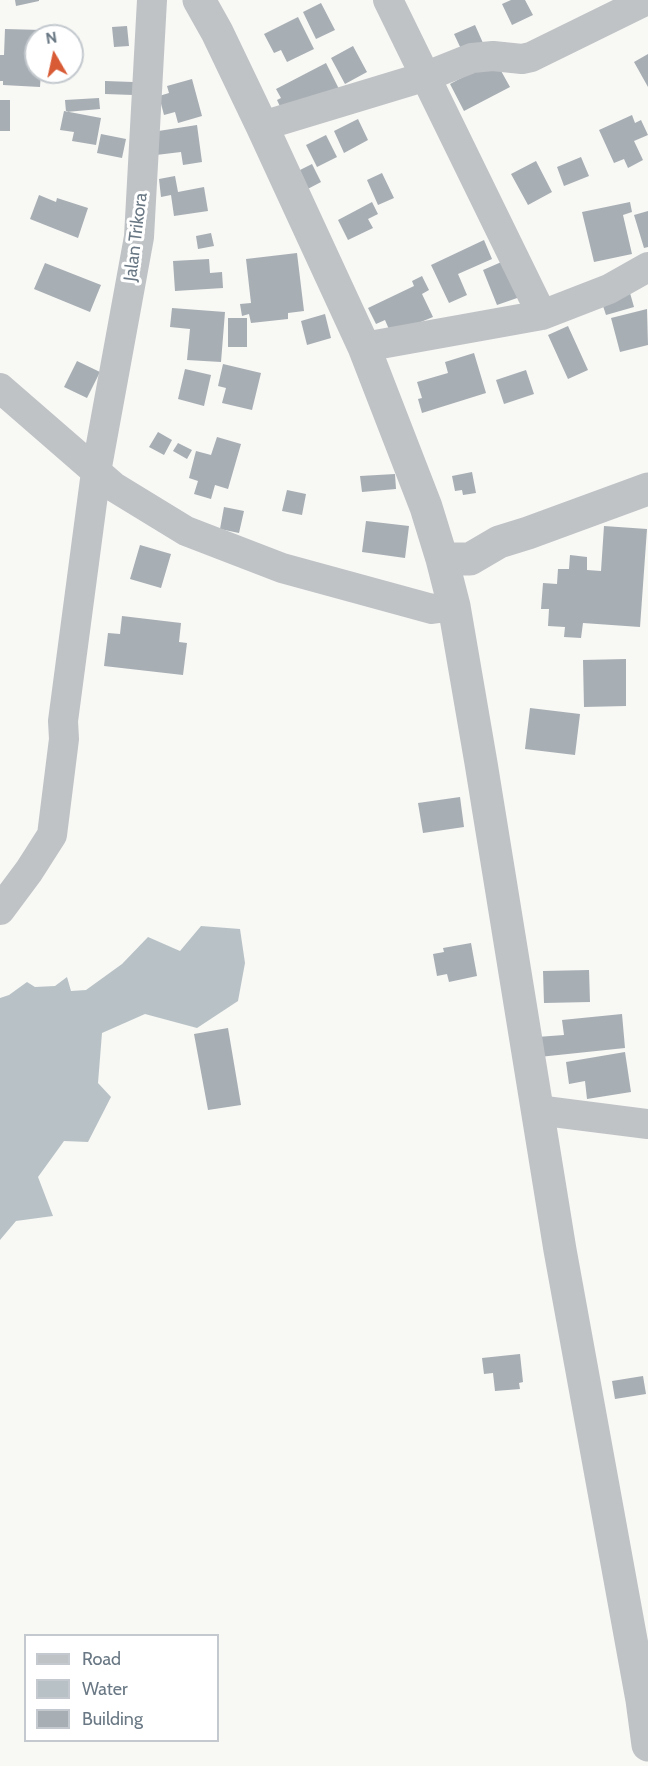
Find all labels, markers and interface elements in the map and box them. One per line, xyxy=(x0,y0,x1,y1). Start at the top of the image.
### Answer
north arrow xyxy=(24,24,84,84)
text: N xyxy=(44,27,58,48)
street label: Jalan Trikora xyxy=(120,191,152,283)
legend xyxy=(24,1634,219,1742)
text: Road xyxy=(82,1648,121,1670)
text: Water xyxy=(82,1678,128,1700)
text: Building xyxy=(82,1708,143,1730)

